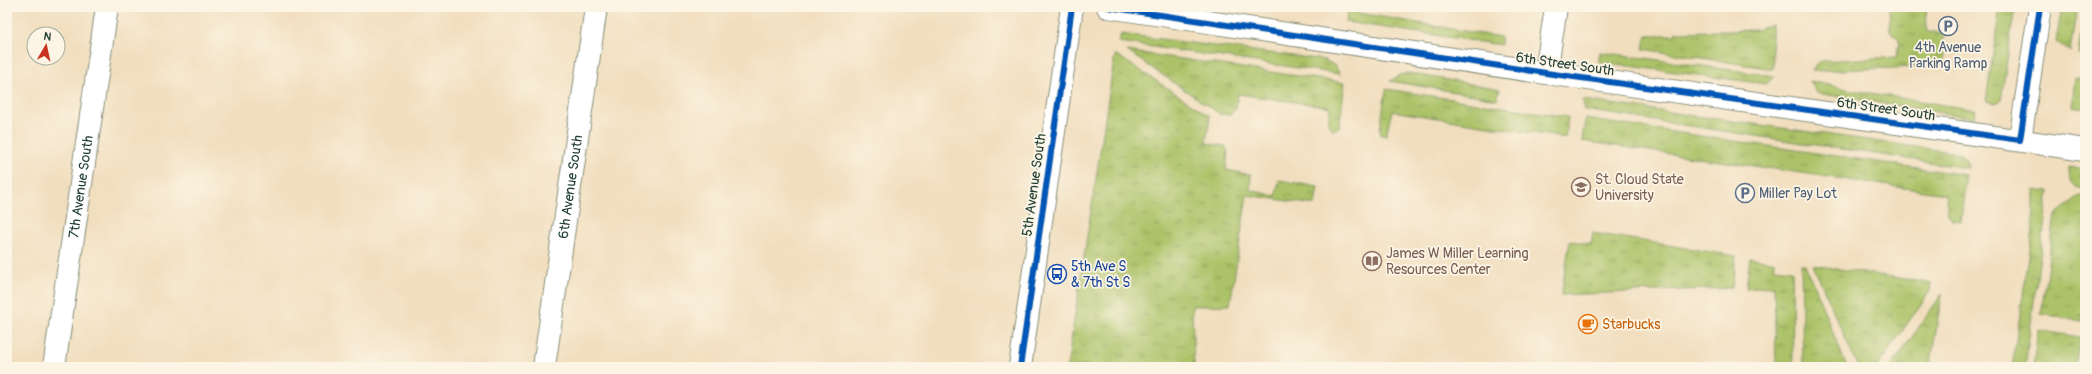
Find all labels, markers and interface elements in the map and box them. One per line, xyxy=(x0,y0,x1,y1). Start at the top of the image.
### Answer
parking icon: 4th Avenue Parking Ramp xyxy=(1937,15,1959,37)
north arrow xyxy=(26,26,66,66)
text: N xyxy=(43,30,53,44)
place label: 4th Avenue Parking Ramp xyxy=(1909,39,1988,72)
street label: 6th Street South xyxy=(1515,49,1615,79)
street label: 6th Street South xyxy=(1836,94,1936,124)
street label: 5th Avenue South xyxy=(1018,132,1050,238)
street label: 7th Avenue South xyxy=(65,134,96,240)
street label: 6th Avenue South xyxy=(554,134,586,240)
place label: St. Cloud State University xyxy=(1595,171,1684,204)
school or university icon: St. Cloud State University xyxy=(1570,176,1592,198)
parking icon: Miller Pay Lot xyxy=(1734,182,1756,204)
place label: Miller Pay Lot xyxy=(1759,185,1837,202)
place label: James W Miller Learning Resources Center xyxy=(1386,245,1529,278)
library icon: James W Miller Learning Resources Center xyxy=(1361,250,1383,272)
place label: 5th Ave S & 7th St S xyxy=(1071,258,1130,291)
bus stop icon: 5th Ave S & 7th St S xyxy=(1046,263,1068,285)
cafe icon: Starbucks xyxy=(1577,313,1599,335)
place label: Starbucks xyxy=(1602,316,1661,333)

